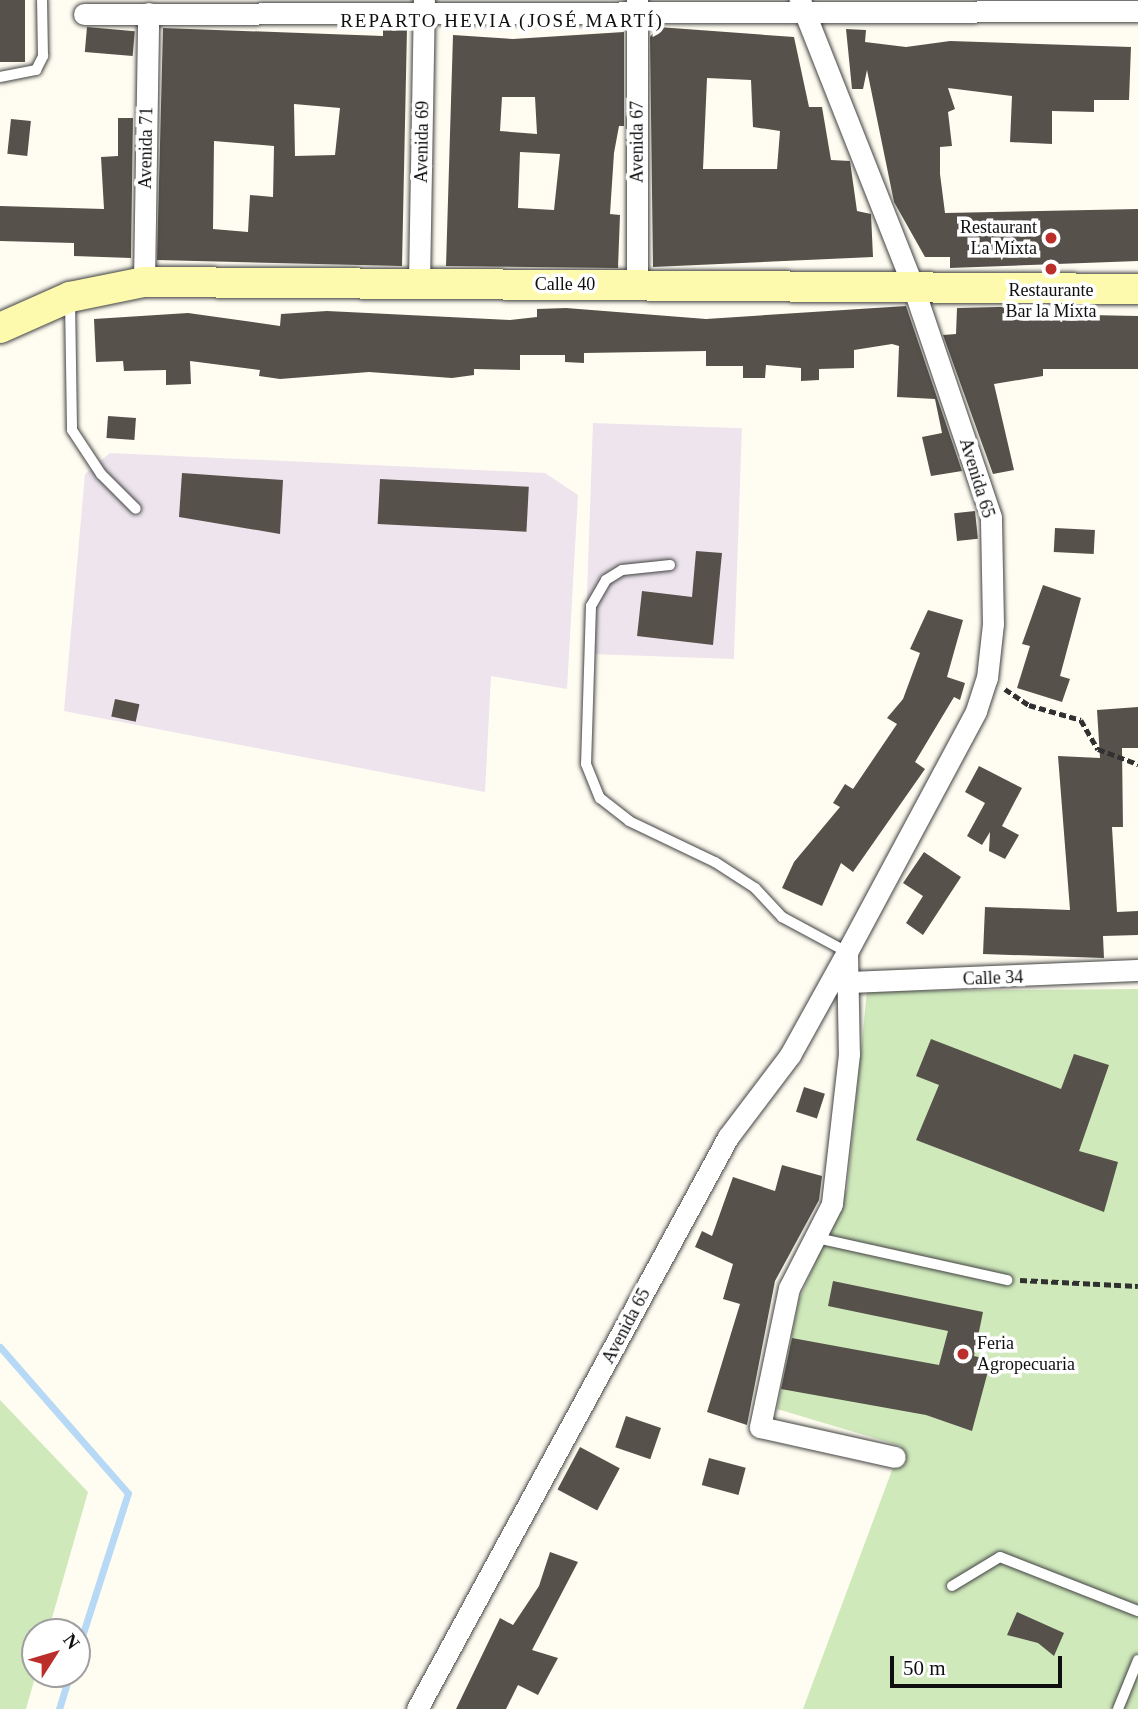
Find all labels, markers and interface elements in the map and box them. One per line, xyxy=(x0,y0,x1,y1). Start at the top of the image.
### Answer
district label: REPARTO HEVIA (JOSÉ MARTÍ) xyxy=(343,10,661,32)
street label: Avenida 69 xyxy=(410,101,434,183)
street label: Avenida 67 xyxy=(626,101,648,183)
street label: Avenida 71 xyxy=(134,107,158,189)
place label: Restaurant La Mixta xyxy=(960,217,1037,260)
marker: Restaurant La Mixta xyxy=(1043,230,1059,246)
marker: Restaurante Bar la Mixta xyxy=(1043,261,1059,277)
street label: Calle 40 xyxy=(535,273,595,295)
place label: Restaurante Bar la Mixta xyxy=(1006,280,1096,322)
street label: Avenida 65 xyxy=(955,436,999,520)
street label: Calle 34 xyxy=(962,966,1024,990)
street label: Avenida 65 xyxy=(597,1285,655,1367)
place label: Feria Agropecuaria xyxy=(977,1333,1075,1376)
marker: Feria Agropecuaria xyxy=(955,1346,971,1362)
north arrow xyxy=(21,1618,91,1688)
text: N xyxy=(59,1629,84,1653)
scale bar xyxy=(893,1642,1064,1686)
text: 50 m xyxy=(903,1656,946,1680)

